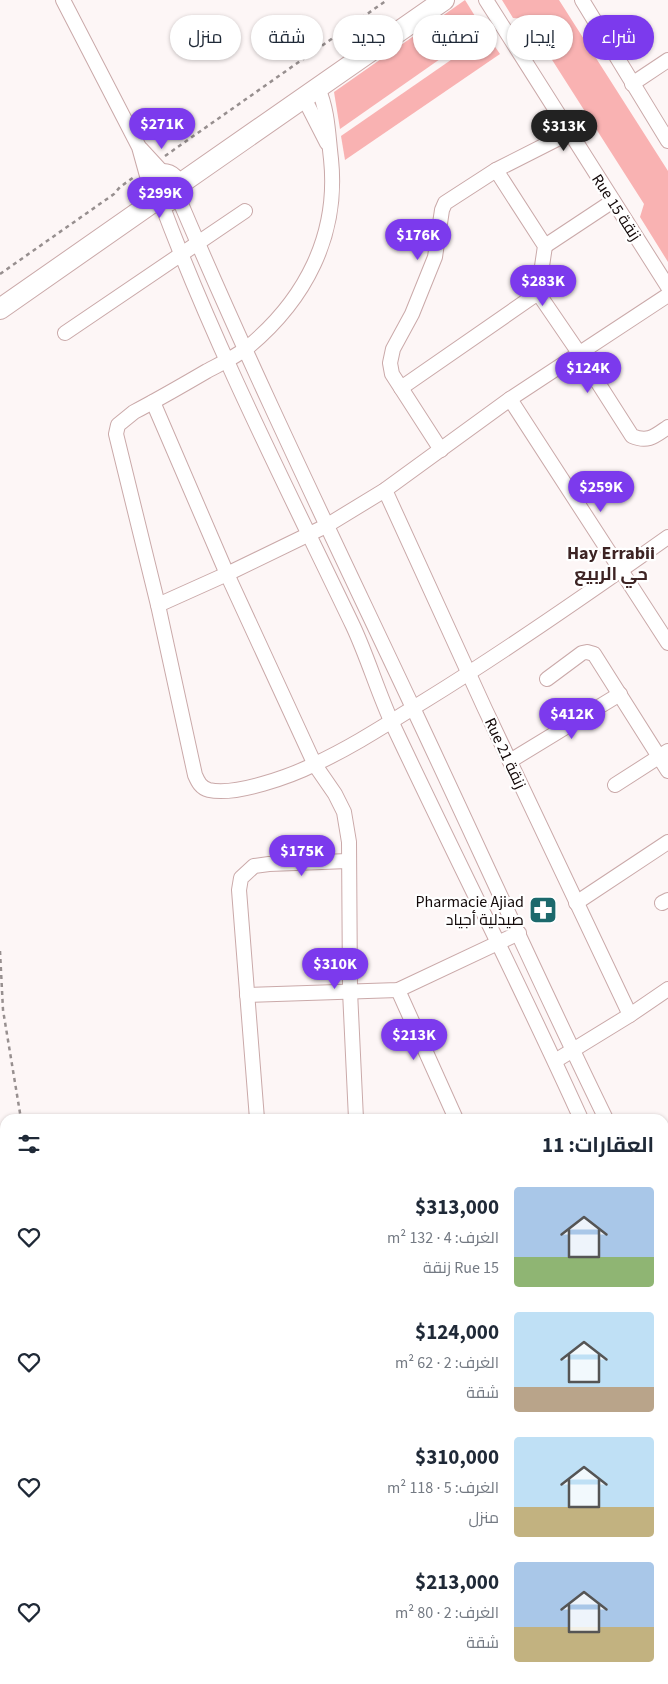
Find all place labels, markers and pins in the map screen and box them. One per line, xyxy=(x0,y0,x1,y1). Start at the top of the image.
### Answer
pin: $271K xyxy=(127,108,197,150)
pin: $313K xyxy=(529,110,599,152)
pin: $299K xyxy=(125,176,195,219)
pin: $176K xyxy=(383,218,453,261)
pin: $283K xyxy=(508,264,578,307)
pin: $124K xyxy=(553,352,623,394)
pin: $259K xyxy=(566,470,636,513)
pin: $412K xyxy=(537,698,607,740)
pin: $175K xyxy=(267,834,337,877)
place label: Pharmacie Ajiad صيدلية أجياد xyxy=(415,891,524,931)
pharmacy icon: Pharmacie Ajiad صيدلية أجياد xyxy=(528,895,558,925)
pin: $310K xyxy=(300,948,370,990)
pin: $213K xyxy=(379,1018,449,1061)

